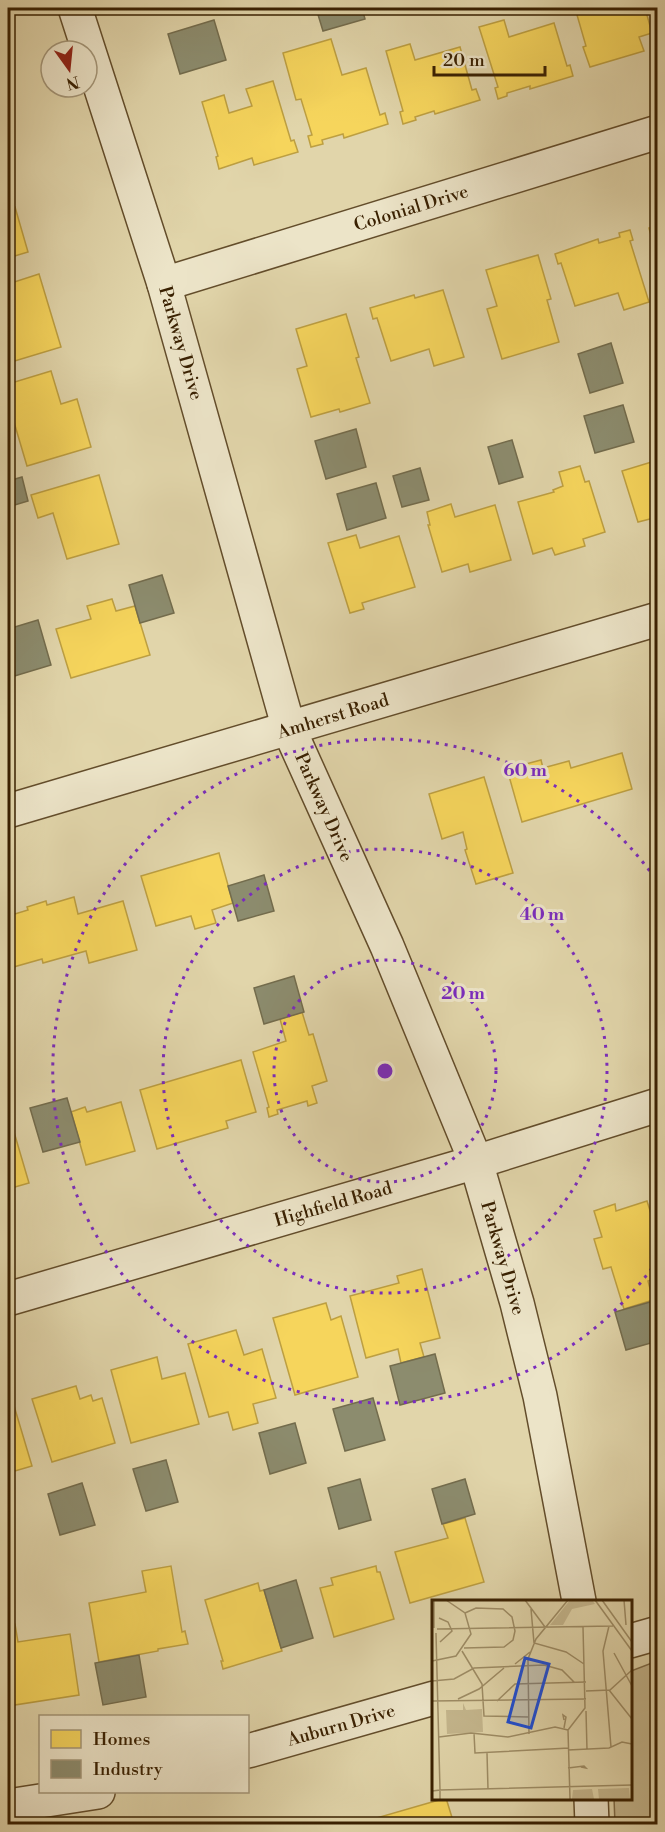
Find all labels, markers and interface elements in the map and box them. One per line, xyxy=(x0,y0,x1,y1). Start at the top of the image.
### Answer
north arrow xyxy=(39,39,99,99)
scale bar xyxy=(434,39,545,77)
text: 20 m xyxy=(443,49,485,72)
text: N xyxy=(64,71,81,94)
street label: Colonial Drive xyxy=(351,180,471,237)
street label: Parkway Drive xyxy=(153,284,208,403)
street label: Amherst Road xyxy=(274,688,393,745)
street label: Parkway Drive xyxy=(289,749,358,865)
text: 60 m xyxy=(503,759,547,782)
text: 40 m xyxy=(520,903,565,926)
text: 20 m xyxy=(441,982,485,1005)
centre of rings xyxy=(375,1061,395,1081)
street label: Highfield Road xyxy=(272,1176,395,1232)
street label: Parkway Drive xyxy=(475,1199,530,1318)
inset map xyxy=(432,1600,632,1799)
street label: Auburn Drive xyxy=(284,1699,398,1752)
legend xyxy=(39,1715,249,1793)
text: Homes xyxy=(93,1728,150,1751)
text: Industry xyxy=(93,1758,163,1781)

